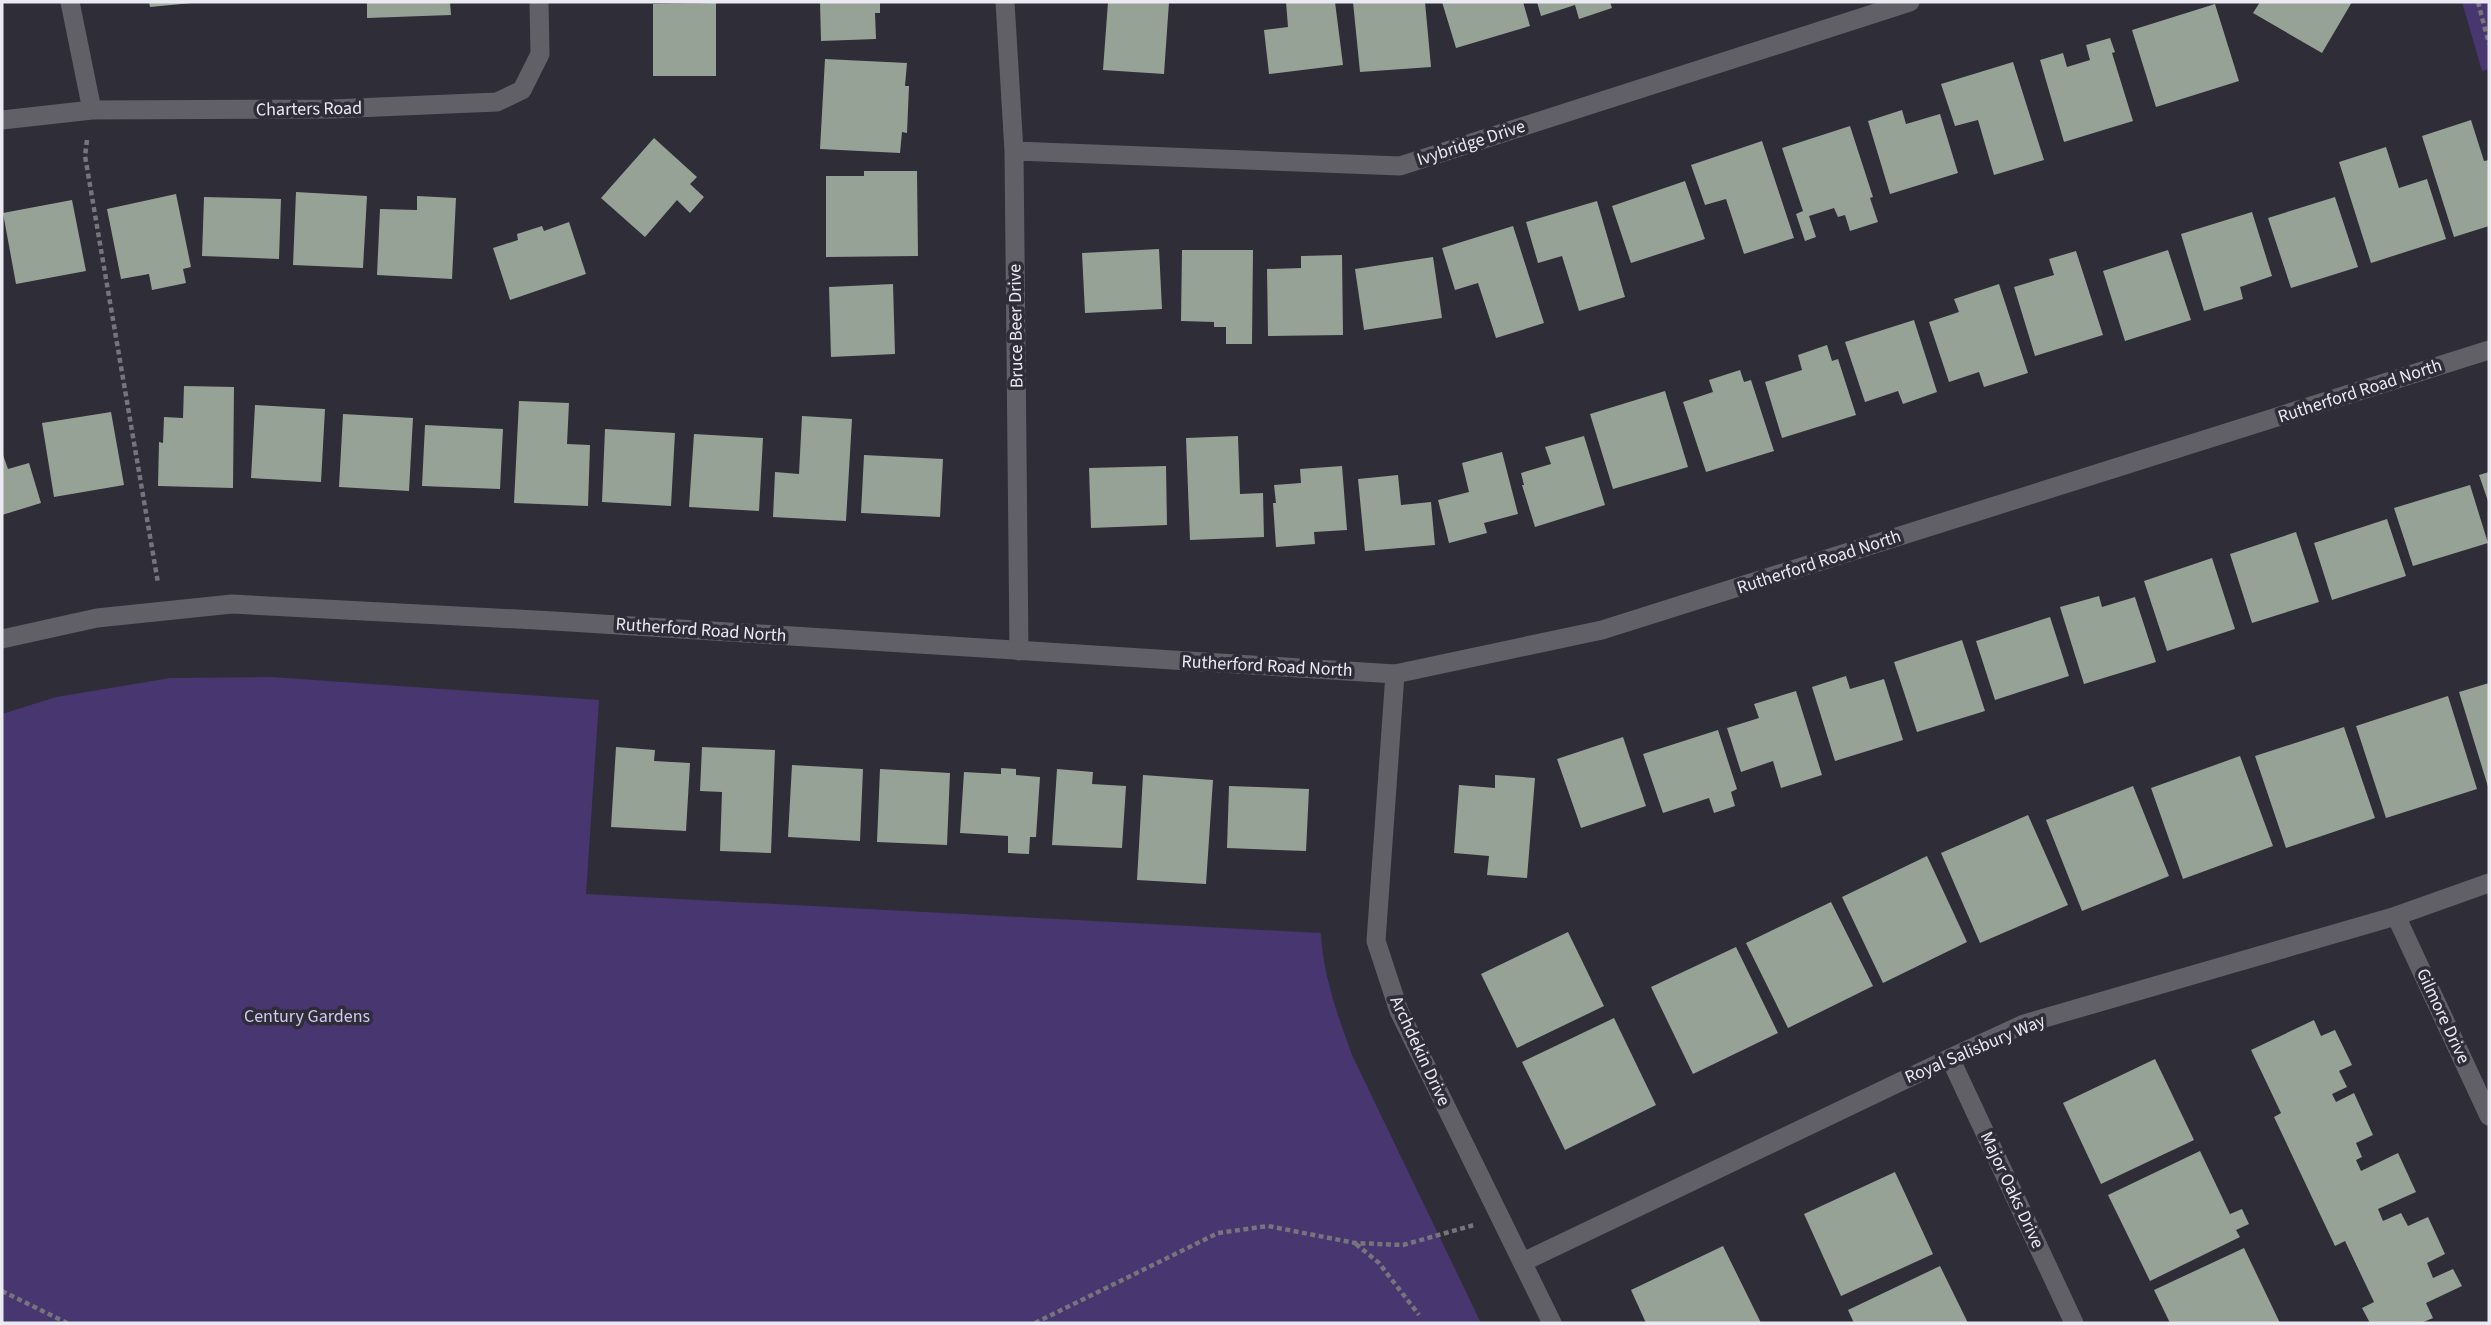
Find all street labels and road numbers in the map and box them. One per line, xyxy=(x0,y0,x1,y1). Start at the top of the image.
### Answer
street label: Charters Road xyxy=(256,96,362,122)
street label: Ivybridge Drive xyxy=(1414,114,1528,172)
street label: Bruce Beer Drive xyxy=(1002,264,1030,388)
street label: Rutherford Road North xyxy=(2275,353,2445,429)
street label: Rutherford Road North xyxy=(1734,524,1904,600)
street label: Rutherford Road North xyxy=(615,612,787,648)
street label: Rutherford Road North xyxy=(1181,649,1353,683)
street label: Gilmore Drive xyxy=(2410,964,2476,1068)
street label: Archdekin Drive xyxy=(1384,992,1456,1110)
street label: Royal Salisbury Way xyxy=(1901,1008,2050,1090)
street label: Major Oaks Drive xyxy=(1974,1127,2050,1253)

